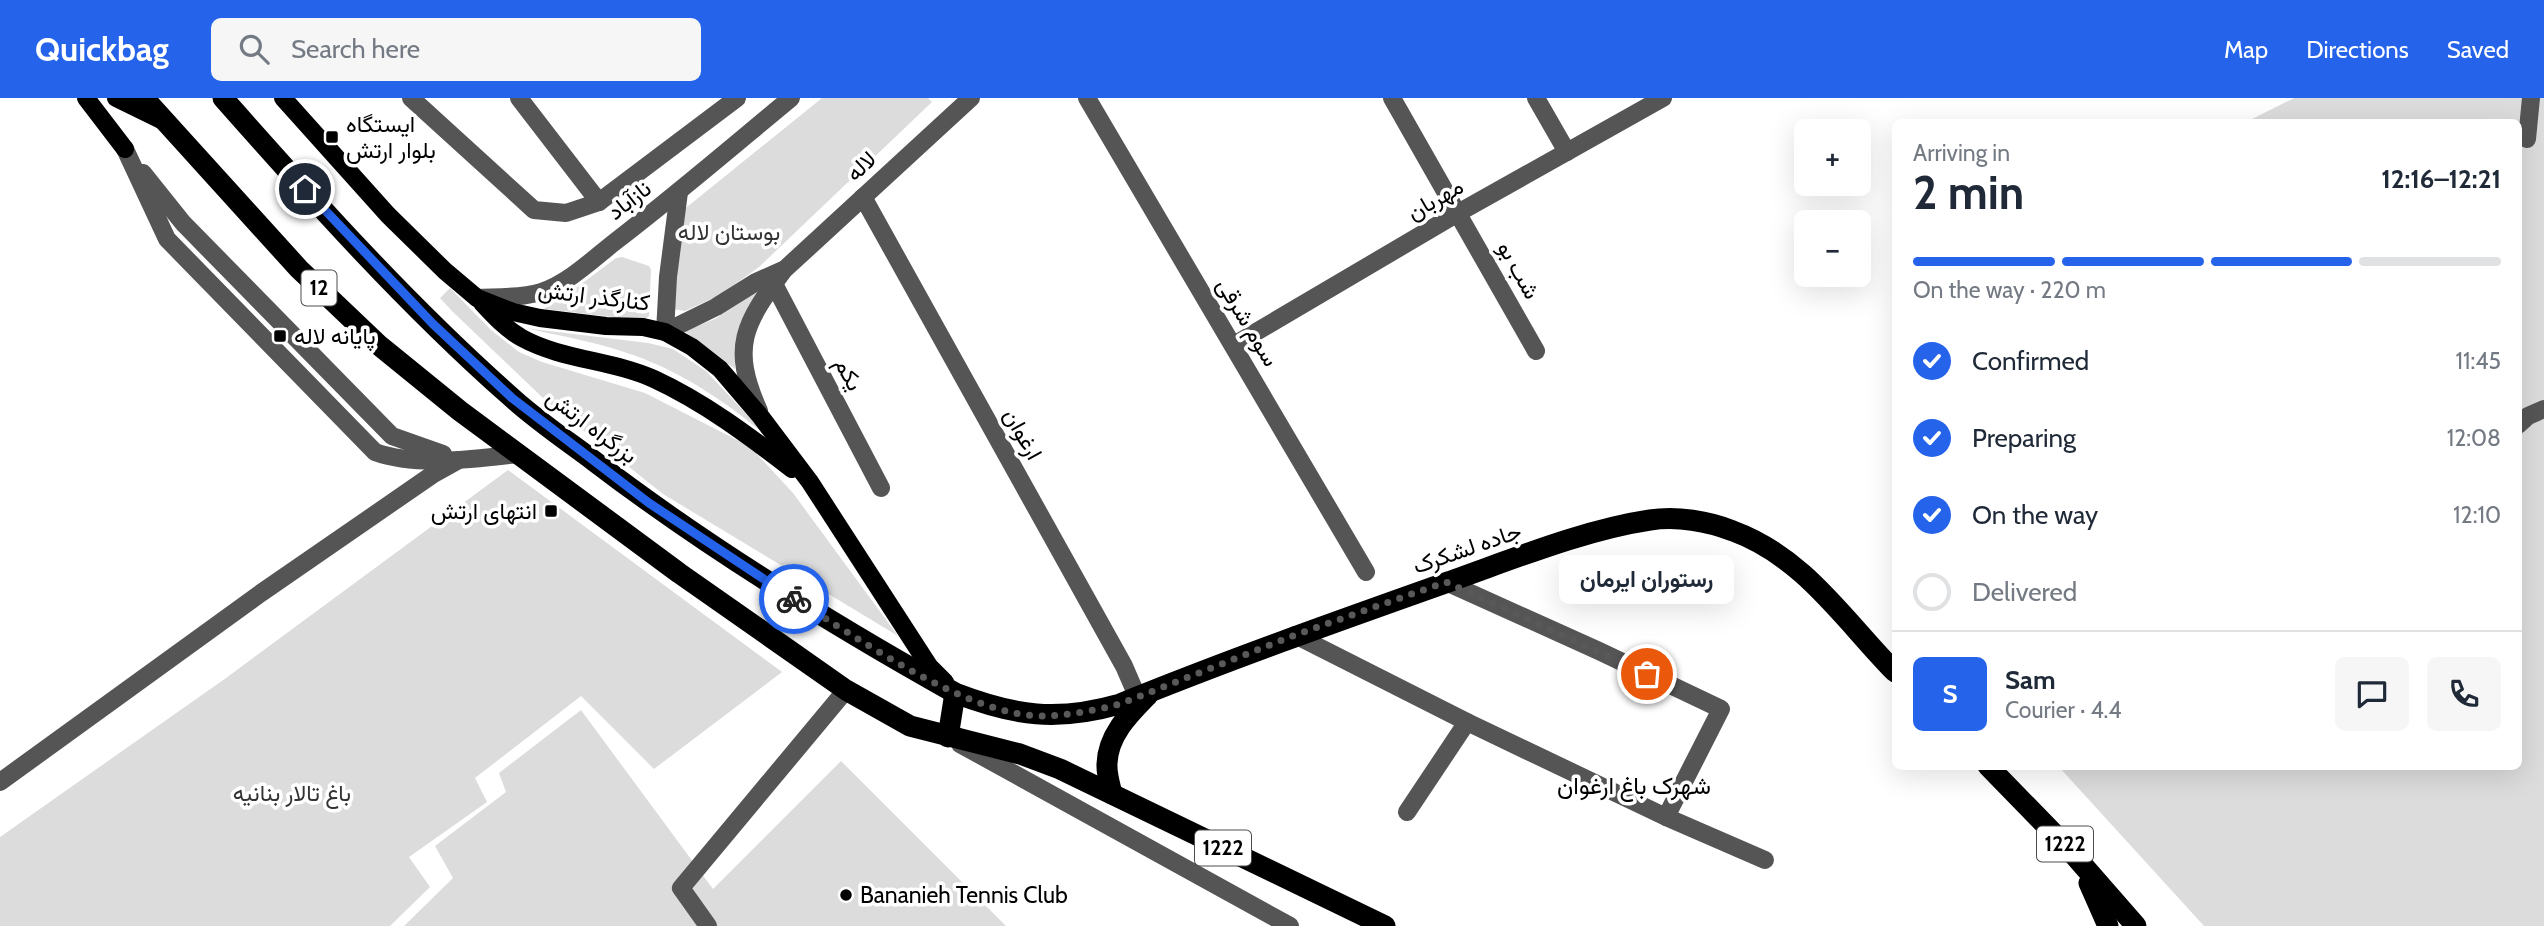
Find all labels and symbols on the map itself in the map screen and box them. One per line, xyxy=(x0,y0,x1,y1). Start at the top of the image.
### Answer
place label: ایستگاه بلوار ارتش xyxy=(346,110,436,165)
marker: ایستگاه بلوار ارتش xyxy=(324,129,340,145)
street label: لاله xyxy=(840,145,882,187)
pin xyxy=(275,159,335,219)
street label: مهربان xyxy=(1402,172,1469,227)
street label: نازآباد xyxy=(601,174,657,227)
park label: بوستان لاله xyxy=(678,218,780,247)
street label: شب بو xyxy=(1491,236,1546,304)
road number: 12 xyxy=(302,270,336,306)
street label: سوم شرقی xyxy=(1210,273,1285,372)
street label: کنارگذر ارتش xyxy=(536,275,651,318)
place label: پایانه لاله xyxy=(294,322,376,352)
marker: پایانه لاله xyxy=(272,328,288,344)
street label: یکم xyxy=(828,353,869,396)
street label: بزرگراه ارتش xyxy=(540,383,643,470)
street label: ارغوان xyxy=(997,403,1048,465)
place label: انتهای ارتش xyxy=(431,497,537,526)
marker: انتهای ارتش xyxy=(543,503,559,519)
street label: جاده لشکرک xyxy=(1409,516,1525,581)
callout: رستوران ايرمان xyxy=(1560,555,1734,604)
courier xyxy=(759,564,829,634)
pin xyxy=(1617,644,1677,704)
district label: شهرک باغ ارغوان xyxy=(1557,771,1711,802)
park label: باغ تالار بنانیه xyxy=(233,779,351,809)
road number: 1222 xyxy=(2037,826,2093,862)
road number: 1222 xyxy=(1195,830,1251,866)
place label: Bananieh Tennis Club xyxy=(860,881,1068,909)
marker: Bananieh Tennis Club xyxy=(838,887,854,903)

